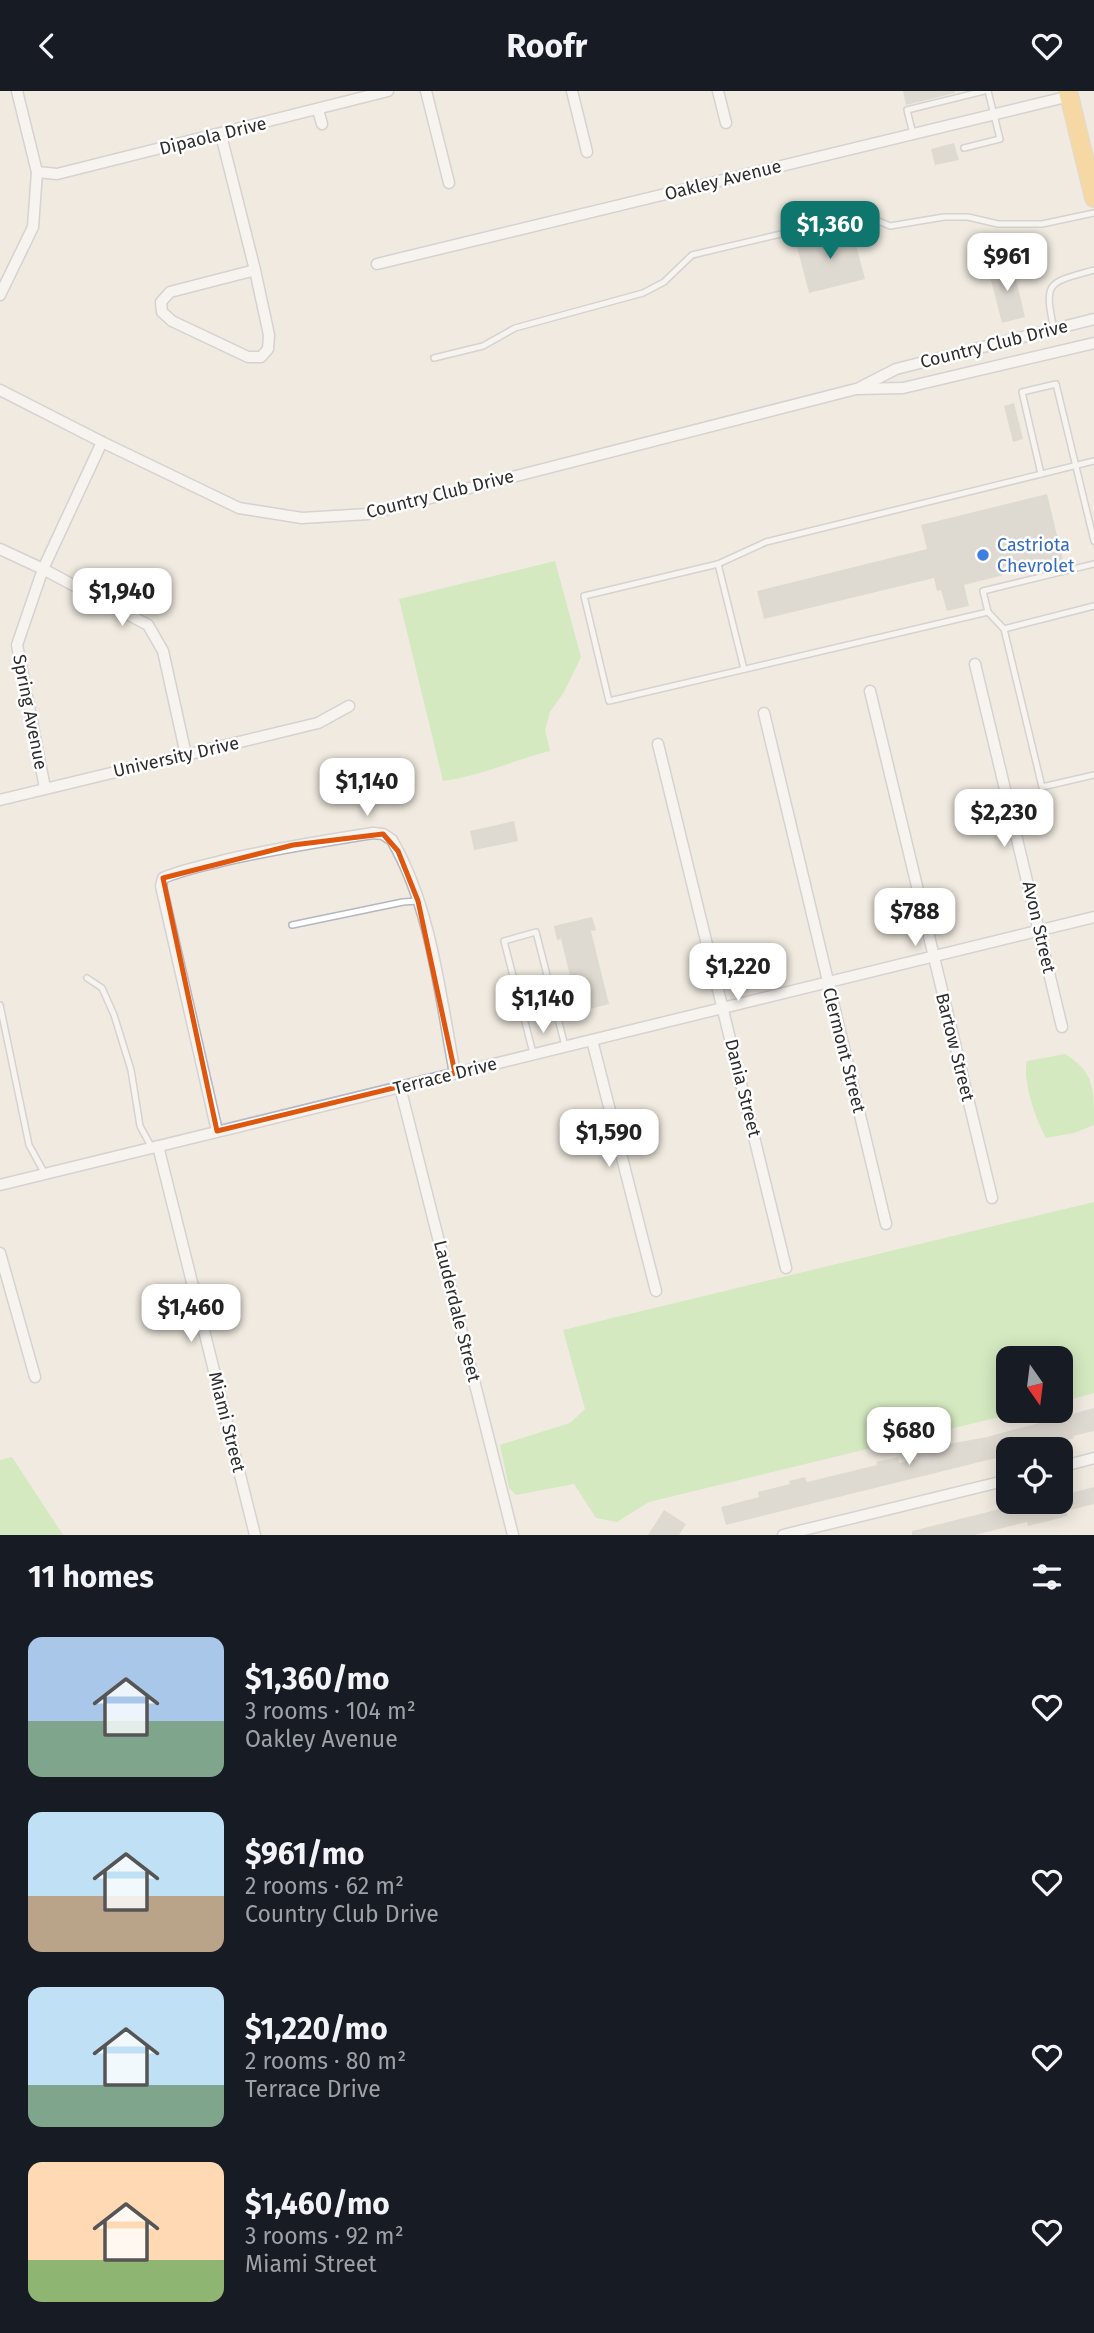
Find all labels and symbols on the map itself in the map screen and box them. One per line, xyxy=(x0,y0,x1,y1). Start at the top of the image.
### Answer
street label: Dipaola Drive xyxy=(157,112,269,160)
street label: Oakley Avenue xyxy=(662,155,784,205)
pin: $1,360 xyxy=(773,201,887,261)
pin: $961 xyxy=(966,233,1048,293)
street label: Country Club Drive xyxy=(918,315,1070,373)
street label: Country Club Drive xyxy=(364,465,516,523)
place label: Castriota Chevrolet xyxy=(997,534,1075,577)
marker: Castriota Chevrolet xyxy=(975,547,991,563)
pin: $1,940 xyxy=(65,568,179,628)
street label: Spring Avenue xyxy=(8,652,52,772)
street label: University Drive xyxy=(111,732,241,782)
pin: $1,140 xyxy=(310,759,424,818)
pin: $2,230 xyxy=(947,789,1061,849)
street label: Avon Street xyxy=(1018,879,1060,976)
pin: $788 xyxy=(874,889,956,948)
pin: $1,220 xyxy=(681,943,795,1003)
pin: $1,140 xyxy=(486,975,600,1035)
street label: Clermont Street xyxy=(818,985,870,1115)
street label: Bartow Street xyxy=(931,991,979,1104)
street label: Dania Street xyxy=(720,1037,766,1140)
street label: Terrace Drive xyxy=(391,1052,499,1100)
pin: $1,590 xyxy=(552,1109,666,1169)
street label: Lauderdale Street xyxy=(429,1238,485,1384)
pin: $1,460 xyxy=(134,1285,248,1344)
north arrow xyxy=(996,1346,1073,1423)
street label: Miami Street xyxy=(204,1369,250,1475)
pin: $680 xyxy=(868,1407,950,1467)

